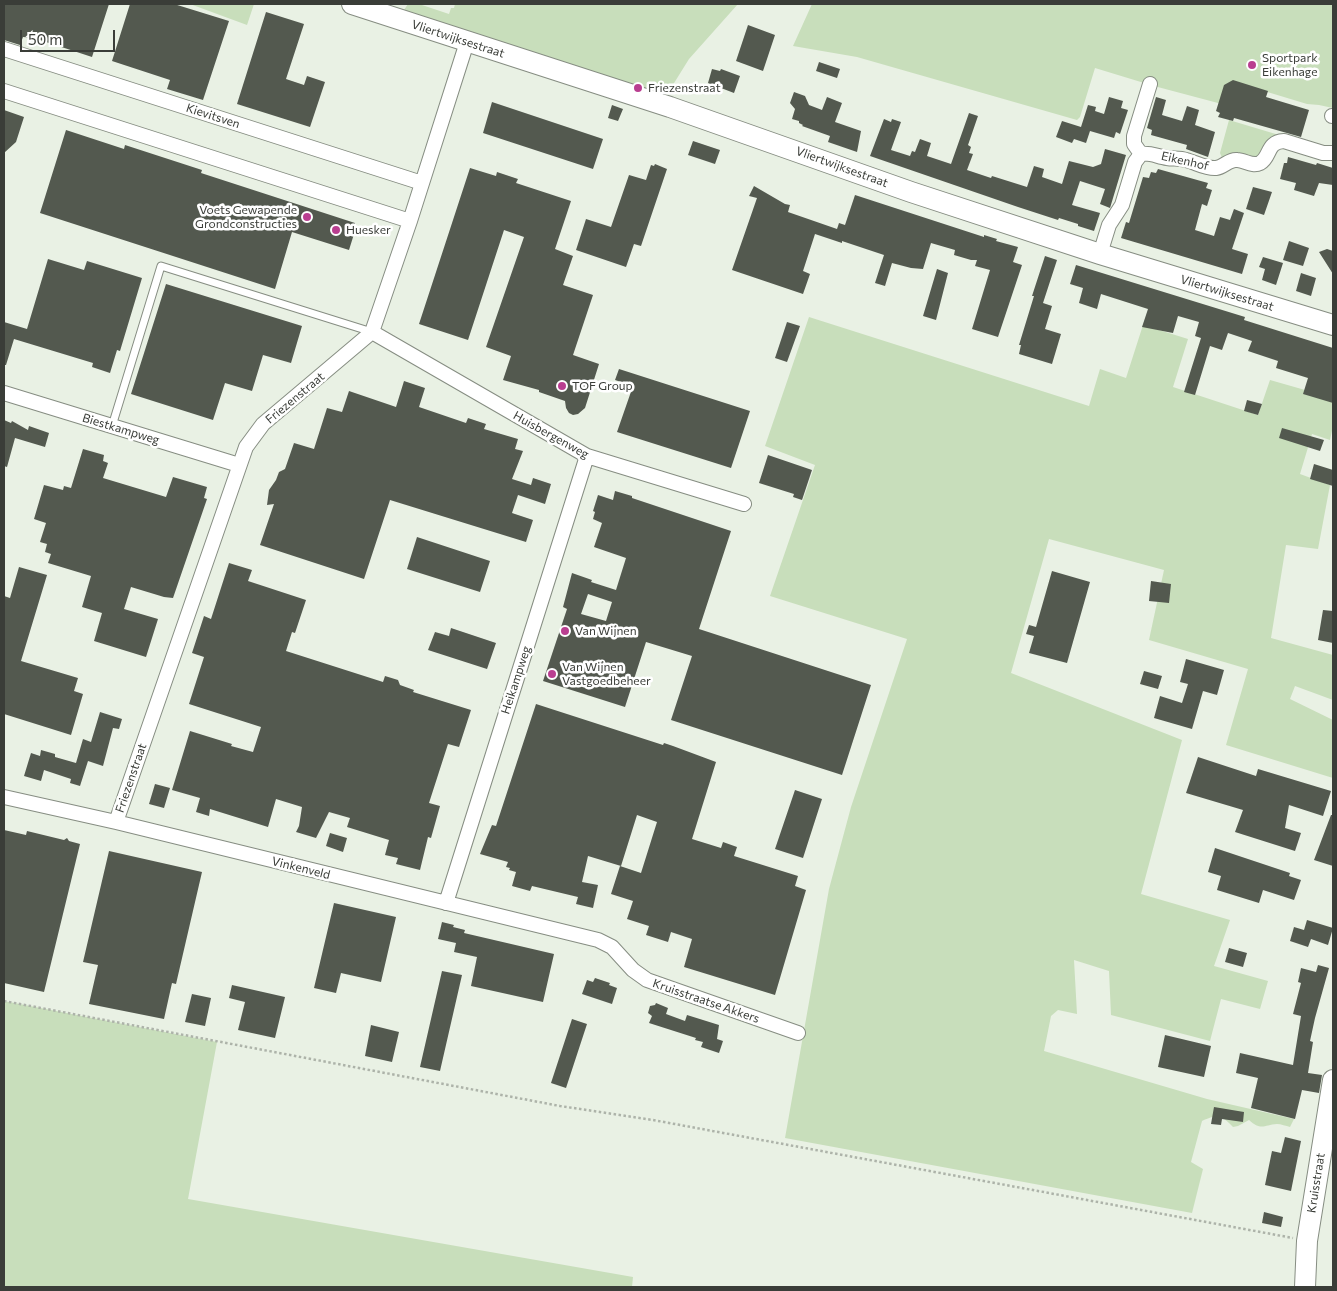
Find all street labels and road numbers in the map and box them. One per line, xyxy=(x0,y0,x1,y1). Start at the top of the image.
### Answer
street label: Vliertwijksestraat xyxy=(410,17,506,61)
street label: Kievitsven xyxy=(184,101,242,131)
street label: Vliertwijksestraat xyxy=(794,144,890,190)
street label: Eikenhof xyxy=(1160,149,1210,173)
street label: Vliertwijksestraat xyxy=(1179,272,1275,314)
street label: Friezenstraat xyxy=(263,369,327,427)
street label: Huisbergenweg xyxy=(511,408,591,462)
street label: Biestkampweg xyxy=(81,410,161,448)
street label: Heikampweg xyxy=(498,644,534,716)
street label: Friezenstraat xyxy=(112,741,150,815)
street label: Vinkenveld xyxy=(270,854,332,882)
street label: Kruisstraatse Akkers xyxy=(651,976,761,1026)
street label: Kruisstraat xyxy=(1304,1152,1328,1214)

